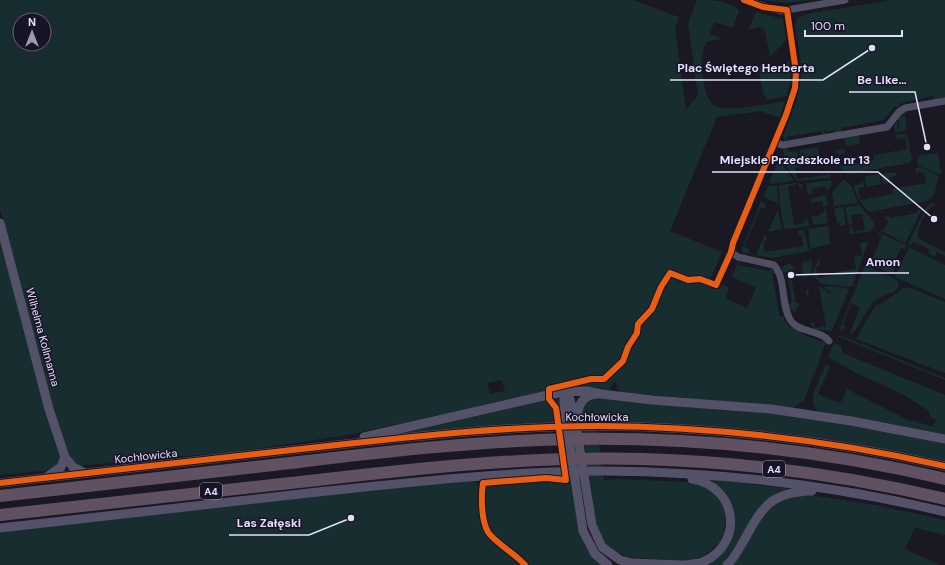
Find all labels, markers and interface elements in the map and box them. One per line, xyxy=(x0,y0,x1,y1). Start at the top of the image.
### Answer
north arrow xyxy=(12,12,52,52)
scale bar xyxy=(805,12,902,38)
text: N xyxy=(28,15,36,29)
text: 100 m xyxy=(811,18,845,34)
callout: Plac Świętego Herberta xyxy=(670,56,823,80)
text: Plac Świętego Herberta xyxy=(677,60,815,76)
callout: Be Like… xyxy=(849,68,915,92)
text: Be Like… xyxy=(857,72,907,88)
callout: Miejskie Przedszkole nr 13 xyxy=(712,148,878,172)
text: Miejskie Przedszkole nr 13 xyxy=(720,152,870,168)
callout: Amon xyxy=(858,249,909,273)
text: Amon xyxy=(866,254,900,270)
street label: Wilhelma Kollmanna xyxy=(23,286,63,388)
street label: Kochłowicka xyxy=(565,410,629,424)
street label: Kochłowicka xyxy=(114,446,178,466)
road number: A4 xyxy=(763,461,785,477)
road number: A4 xyxy=(200,483,222,499)
callout: Las Załęski xyxy=(229,511,309,535)
text: Las Załęski xyxy=(237,515,301,531)

